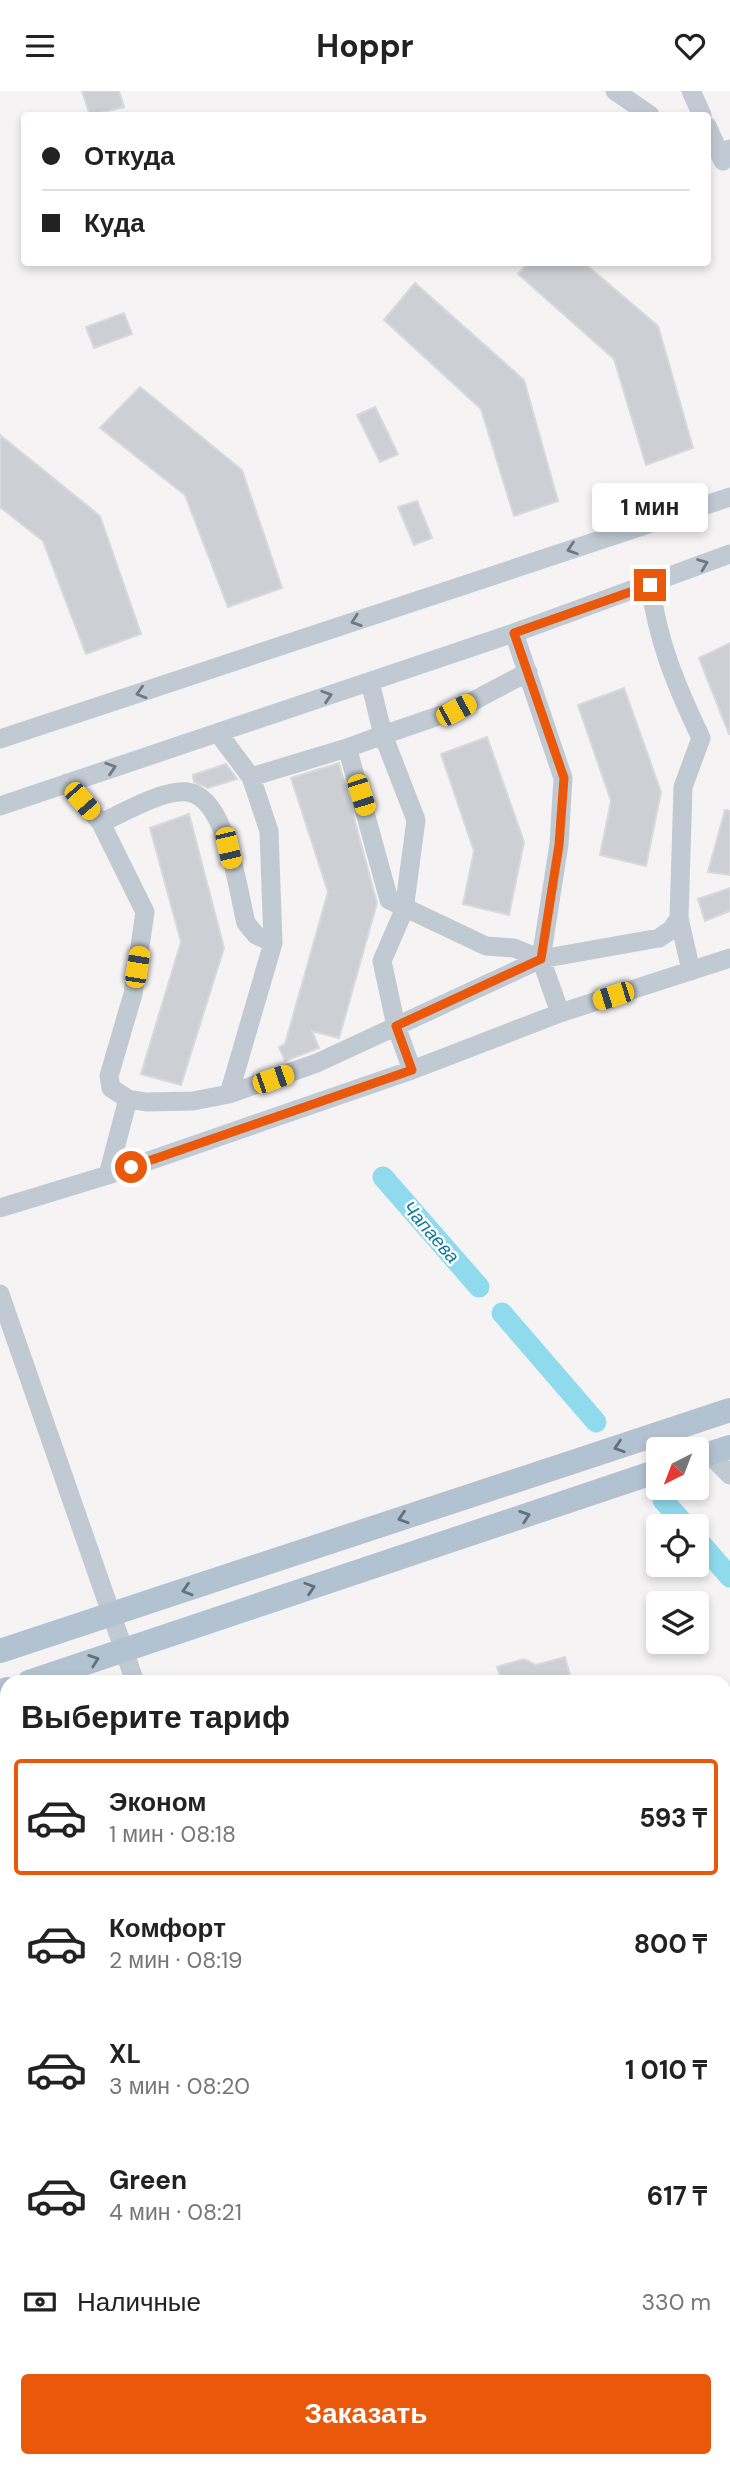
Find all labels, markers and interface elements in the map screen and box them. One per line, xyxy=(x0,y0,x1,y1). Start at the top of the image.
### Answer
text: Hoppr xyxy=(316,25,414,67)
icon: menu xyxy=(21,27,59,65)
icon: heart xyxy=(671,27,709,65)
text: Откуда xyxy=(84,139,175,173)
text: Куда xyxy=(84,206,145,240)
callout: 1 мин xyxy=(592,483,708,533)
text: 1 мин xyxy=(621,492,679,522)
one-way arrow xyxy=(567,541,579,556)
one-way arrow xyxy=(697,558,709,572)
route end xyxy=(634,569,666,601)
one-way arrow xyxy=(351,613,363,627)
one-way arrow xyxy=(135,685,147,700)
one-way arrow xyxy=(320,690,333,704)
car xyxy=(433,691,480,729)
one-way arrow xyxy=(104,762,117,776)
car xyxy=(345,772,378,818)
car xyxy=(61,778,104,824)
car xyxy=(214,825,243,871)
car xyxy=(124,945,151,989)
car xyxy=(590,980,637,1012)
car xyxy=(250,1062,297,1096)
route start xyxy=(115,1151,147,1183)
water label: Чапаева xyxy=(397,1196,465,1268)
north arrow xyxy=(646,1437,709,1500)
map controls xyxy=(646,1437,709,1654)
one-way arrow xyxy=(613,1439,625,1453)
one-way arrow xyxy=(397,1510,409,1525)
one-way arrow xyxy=(519,1510,531,1524)
button: locate xyxy=(646,1514,709,1577)
one-way arrow xyxy=(181,1581,193,1596)
one-way arrow xyxy=(303,1582,315,1596)
button: layers xyxy=(646,1591,709,1654)
one-way arrow xyxy=(87,1654,100,1668)
text: Выберите тариф xyxy=(21,1696,290,1738)
text: Эконом xyxy=(109,1785,207,1819)
icon: car xyxy=(25,1786,88,1849)
text: 593 ₸ xyxy=(639,1801,707,1835)
text: 1 мин · 08:18 xyxy=(109,1819,236,1849)
text: Комфорт xyxy=(109,1911,226,1945)
icon: car xyxy=(25,1912,88,1975)
text: 800 ₸ xyxy=(634,1927,707,1961)
text: 2 мин · 08:19 xyxy=(109,1945,243,1975)
text: XL xyxy=(109,2037,141,2071)
icon: car xyxy=(25,2038,88,2101)
text: 1 010 ₸ xyxy=(625,2053,707,2087)
text: 3 мин · 08:20 xyxy=(109,2071,250,2101)
text: Green xyxy=(109,2163,187,2197)
icon: car xyxy=(25,2164,88,2227)
text: 617 ₸ xyxy=(647,2179,707,2213)
text: 4 мин · 08:21 xyxy=(109,2197,242,2227)
icon: cash xyxy=(21,2283,59,2321)
text: Наличные xyxy=(77,2285,201,2319)
text: 330 m xyxy=(641,2287,711,2317)
button: Заказать xyxy=(21,2374,711,2454)

